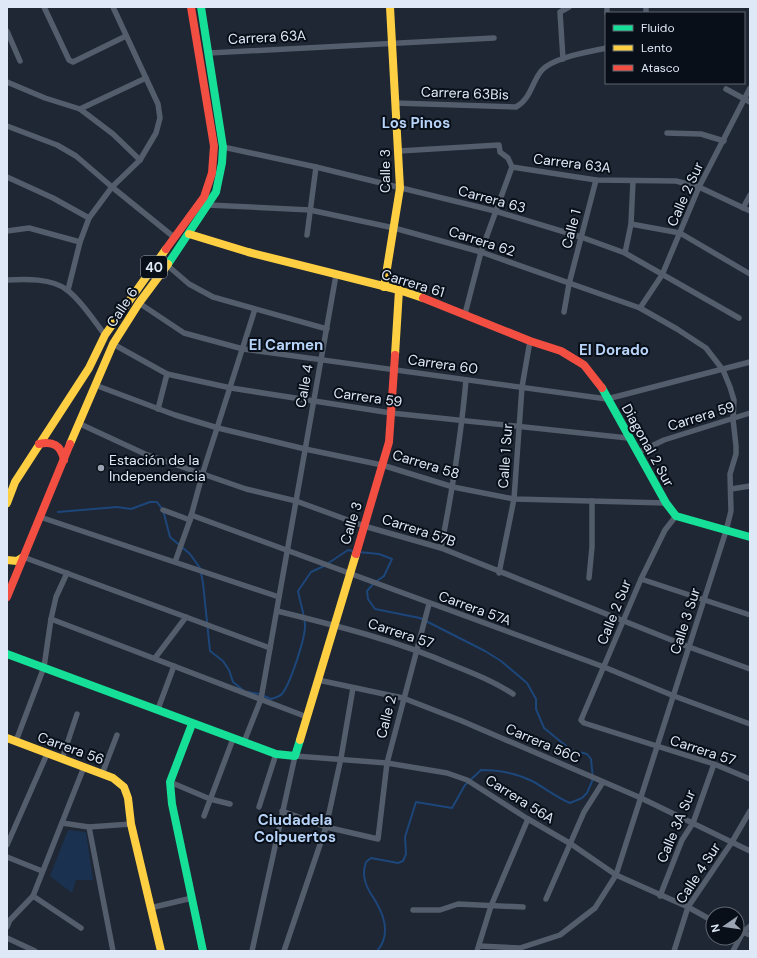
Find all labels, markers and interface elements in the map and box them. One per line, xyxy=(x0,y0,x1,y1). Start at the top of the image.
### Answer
legend xyxy=(605,12,745,84)
text: Fluido xyxy=(641,20,675,36)
street label: Carrera 63A xyxy=(228,26,306,48)
text: Lento xyxy=(641,40,672,56)
text: Atasco xyxy=(641,60,680,76)
street label: Carrera 63Bis xyxy=(421,82,509,104)
district label: Los Pinos xyxy=(382,113,450,133)
street label: Calle 3 xyxy=(376,149,394,193)
street label: Carrera 63A xyxy=(532,149,612,177)
street label: Calle 2 Sur xyxy=(663,159,707,229)
street label: Carrera 63 xyxy=(456,181,528,217)
street label: Calle 1 xyxy=(557,207,585,251)
street label: Carrera 62 xyxy=(447,222,517,260)
road number: 40 xyxy=(141,256,167,278)
street label: Carrera 61 xyxy=(379,265,447,301)
street label: Calle 6 xyxy=(102,283,142,331)
district label: El Carmen xyxy=(249,335,323,355)
district label: El Dorado xyxy=(579,340,649,360)
street label: Carrera 60 xyxy=(407,350,479,378)
street label: Calle 4 xyxy=(291,362,317,409)
street label: Carrera 59 xyxy=(333,383,404,411)
street label: Carrera 59 xyxy=(665,397,737,435)
street label: Diagonal 2 Sur xyxy=(618,400,678,490)
street label: Calle 1 Sur xyxy=(494,423,516,489)
street label: Carrera 58 xyxy=(390,445,462,483)
place label: Estación de la Independencia xyxy=(109,451,206,485)
marker: Estación de la Independencia xyxy=(96,463,106,473)
street label: Calle 3 xyxy=(336,499,366,547)
street label: Carrera 57B xyxy=(380,510,458,550)
street label: Calle 2 Sur xyxy=(593,577,635,647)
street label: Calle 3 Sur xyxy=(666,585,704,657)
street label: Carrera 57A xyxy=(436,587,514,629)
street label: Carrera 57 xyxy=(366,614,436,652)
street label: Calle 2 xyxy=(372,694,400,740)
street label: Carrera 56C xyxy=(503,719,583,767)
street label: Carrera 56 xyxy=(35,728,107,768)
street label: Carrera 57 xyxy=(668,731,738,769)
street label: Carrera 56A xyxy=(482,771,558,827)
street label: Calle 3A Sur xyxy=(653,787,699,865)
district label: Ciudadela Colpuertos xyxy=(254,810,336,847)
street label: Calle 4 Sur xyxy=(672,839,724,907)
north arrow xyxy=(705,906,745,946)
text: N xyxy=(708,923,723,934)

